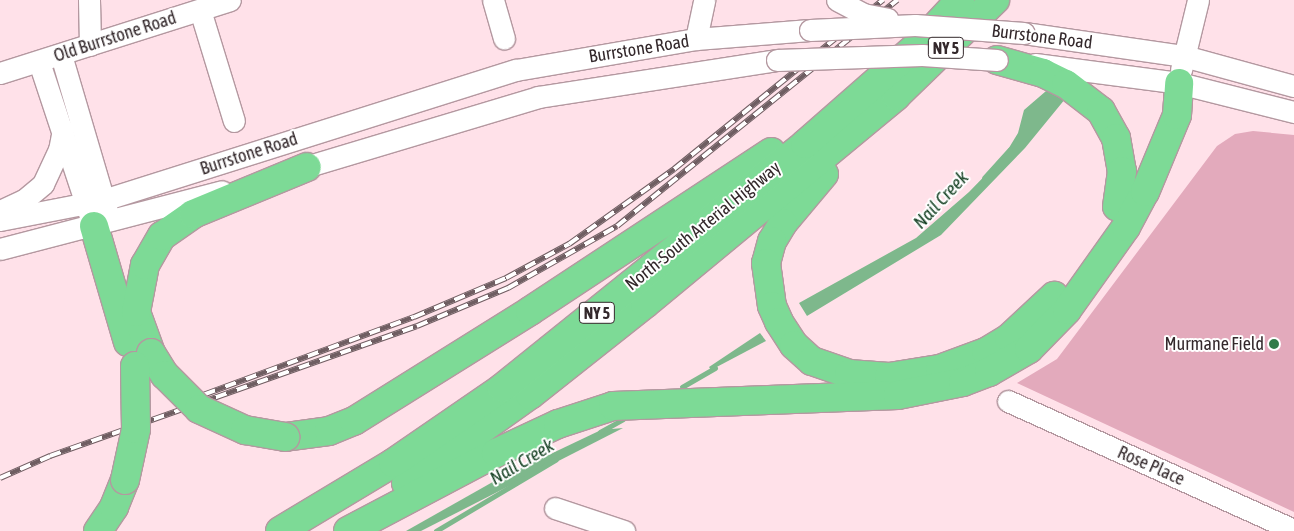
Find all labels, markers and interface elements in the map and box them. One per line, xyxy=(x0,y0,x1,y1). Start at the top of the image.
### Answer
street label: Old Burrstone Road xyxy=(51,7,179,67)
street label: Burrstone Road xyxy=(990,20,1094,54)
street label: Burrstone Road xyxy=(587,30,691,68)
road number: NY 5 xyxy=(927,34,965,62)
street label: Burrstone Road xyxy=(197,128,301,180)
street label: North-South Arterial Highway xyxy=(621,157,785,295)
water label: Nail Creek xyxy=(908,166,974,234)
road number: NY 5 xyxy=(578,300,616,326)
place label: Murmane Field xyxy=(1165,333,1264,355)
marker: Murmane Field xyxy=(1268,338,1280,350)
water label: Nail Creek xyxy=(486,434,558,490)
street label: Rose Place xyxy=(1114,442,1188,490)

